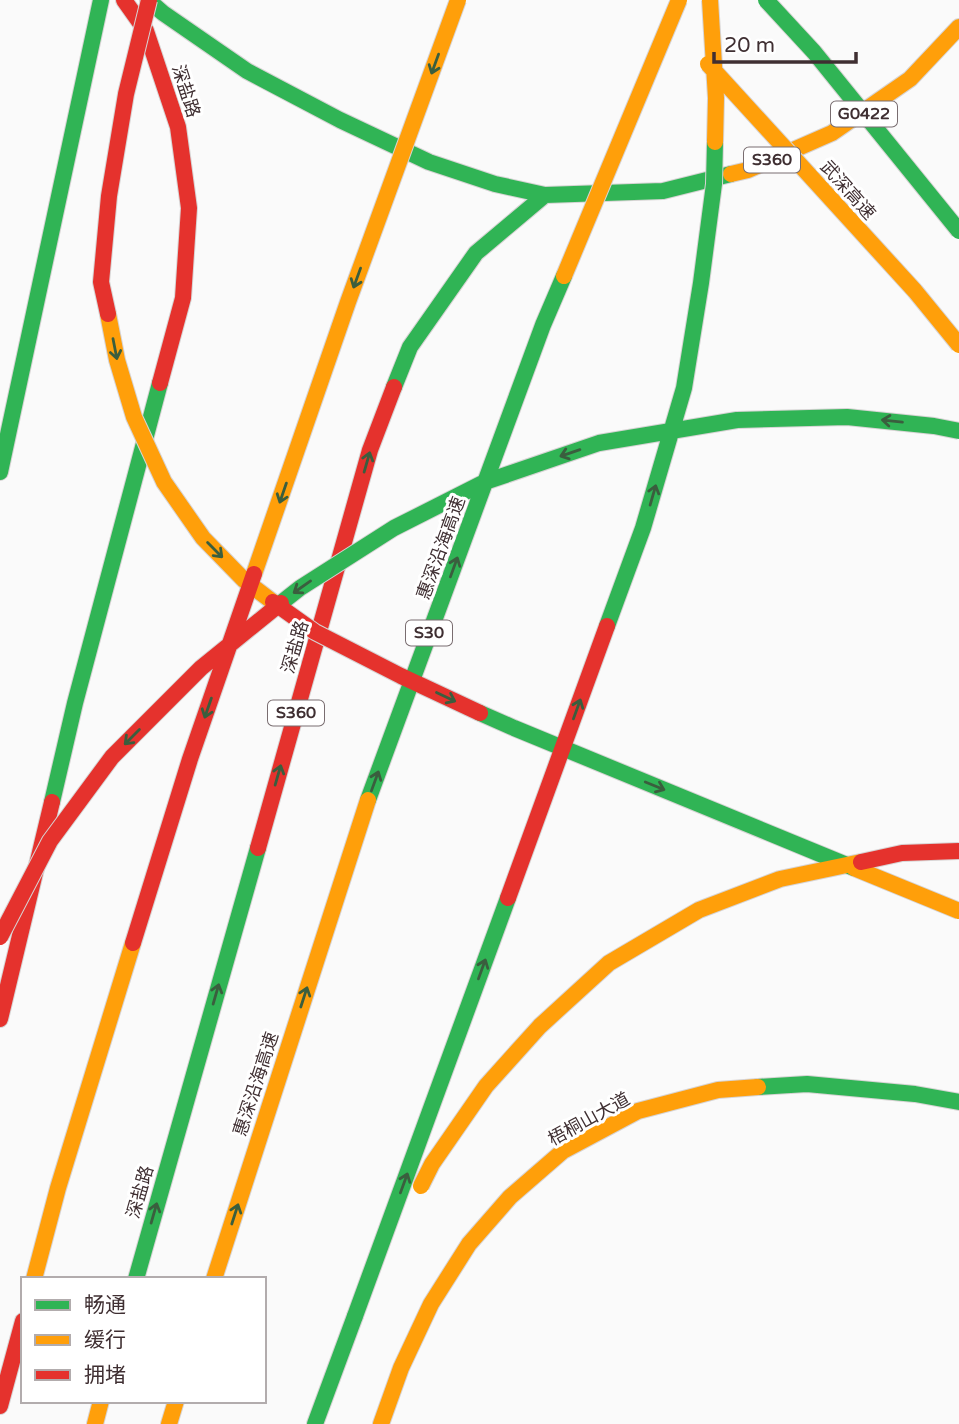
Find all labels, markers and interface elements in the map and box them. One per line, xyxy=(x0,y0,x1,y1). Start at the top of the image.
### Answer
scale bar xyxy=(714,21,856,65)
text: 20 m xyxy=(724,33,775,58)
one-way arrow xyxy=(428,53,440,75)
street label: 深盐路 xyxy=(167,62,205,120)
road number: G0422 xyxy=(831,102,897,126)
road number: S360 xyxy=(744,148,800,172)
street label: 武深高速 xyxy=(816,156,880,224)
one-way arrow xyxy=(350,266,362,288)
one-way arrow xyxy=(108,337,122,360)
one-way arrow xyxy=(881,415,903,428)
one-way arrow xyxy=(559,447,581,460)
one-way arrow xyxy=(361,451,374,474)
one-way arrow xyxy=(275,481,288,503)
one-way arrow xyxy=(647,484,660,506)
street label: 惠深沿海高速 xyxy=(412,493,470,603)
one-way arrow xyxy=(206,541,223,558)
one-way arrow xyxy=(448,557,461,579)
one-way arrow xyxy=(293,580,312,594)
street label: 深盐路 xyxy=(277,618,313,676)
road number: S30 xyxy=(406,620,452,646)
one-way arrow xyxy=(435,691,456,704)
one-way arrow xyxy=(201,696,213,718)
one-way arrow xyxy=(572,699,584,721)
road number: S360 xyxy=(268,700,324,726)
one-way arrow xyxy=(123,729,140,746)
one-way arrow xyxy=(273,765,286,787)
one-way arrow xyxy=(370,770,382,792)
one-way arrow xyxy=(644,781,666,794)
one-way arrow xyxy=(477,959,489,981)
one-way arrow xyxy=(211,983,224,1005)
one-way arrow xyxy=(298,986,311,1008)
street label: 惠深沿海高速 xyxy=(229,1029,283,1139)
street label: 梧桐山大道 xyxy=(544,1088,634,1150)
street label: 深盐路 xyxy=(122,1163,158,1221)
one-way arrow xyxy=(399,1172,411,1194)
one-way arrow xyxy=(149,1202,162,1224)
one-way arrow xyxy=(229,1203,242,1225)
legend xyxy=(21,1277,266,1403)
text: 畅通 xyxy=(84,1293,126,1318)
text: 缓行 xyxy=(84,1328,126,1353)
text: 拥堵 xyxy=(84,1363,126,1388)

